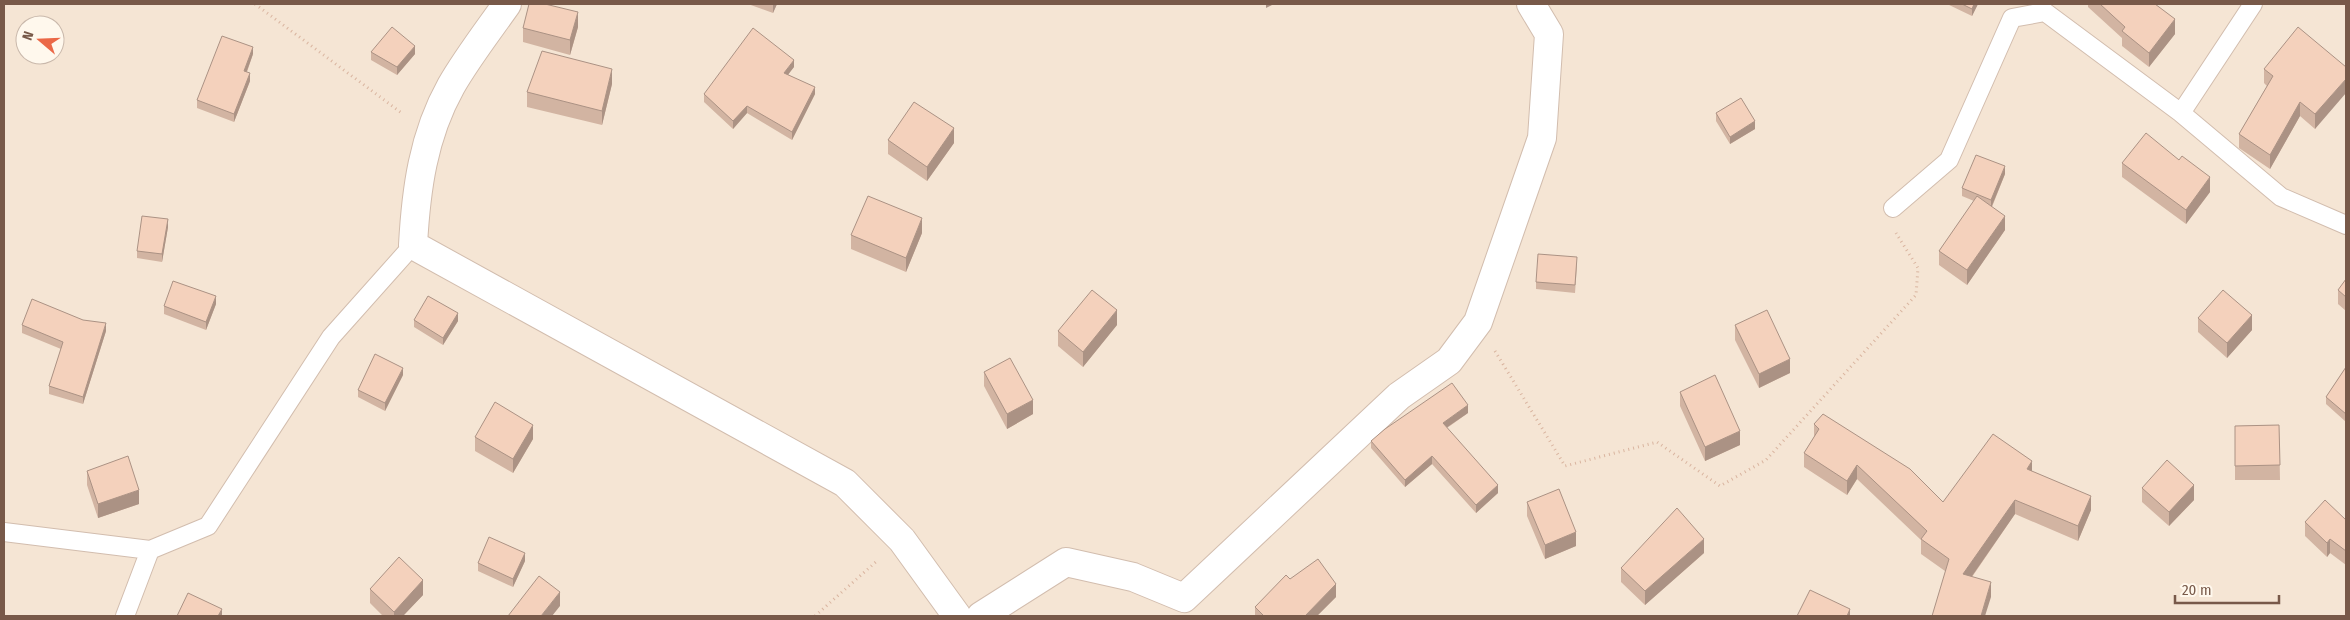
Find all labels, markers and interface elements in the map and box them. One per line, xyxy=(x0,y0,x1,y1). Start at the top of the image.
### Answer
north arrow xyxy=(15,15,65,65)
text: N xyxy=(19,29,38,43)
scale bar xyxy=(2175,572,2279,604)
text: 20 m xyxy=(2182,581,2212,599)

